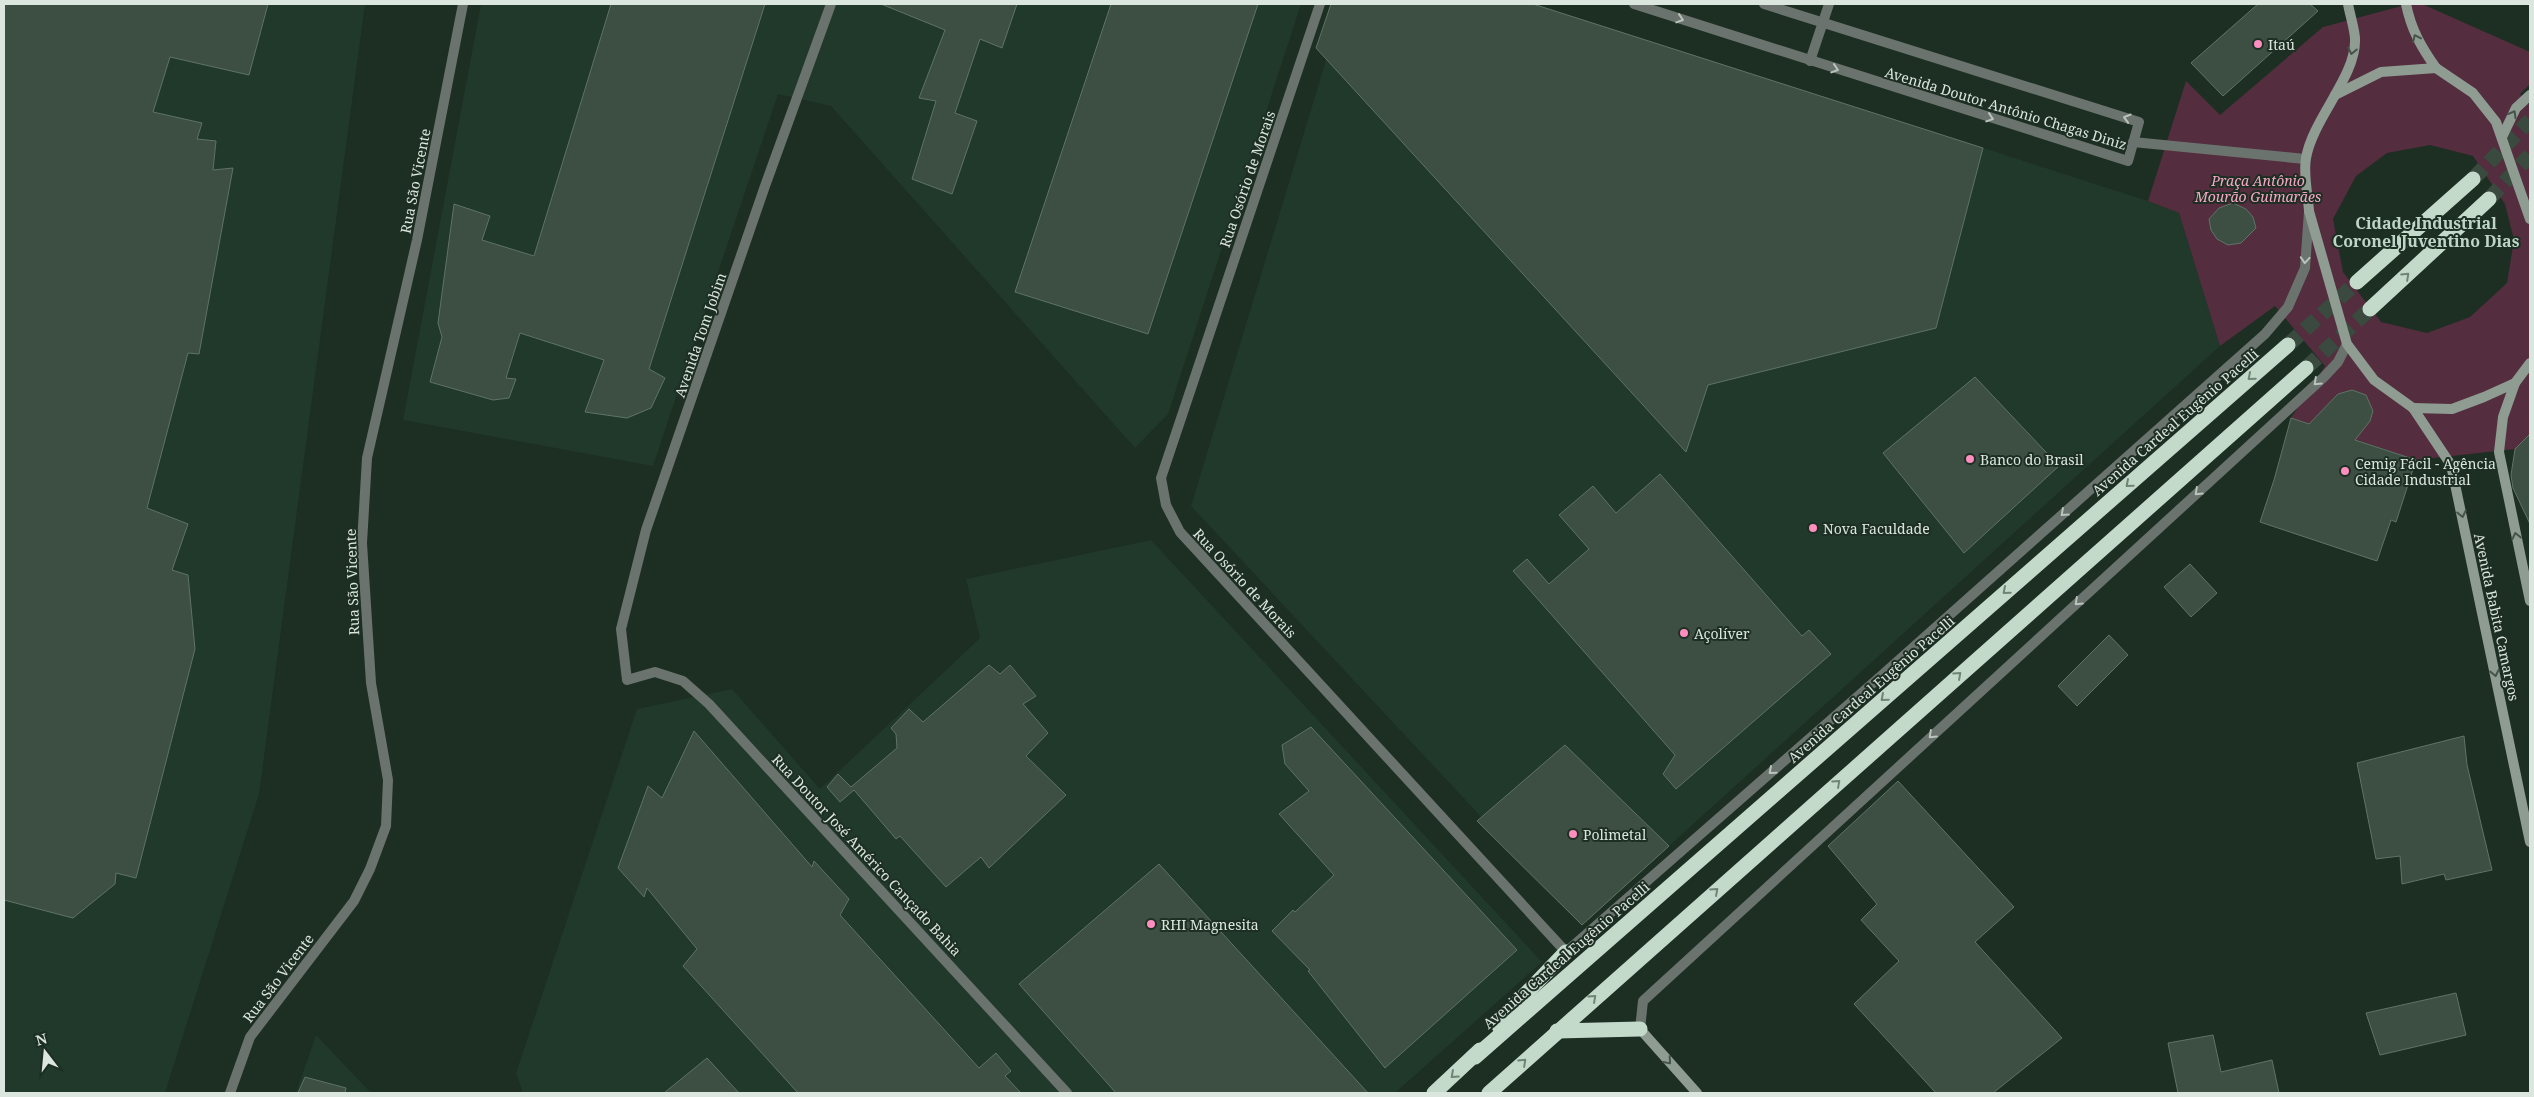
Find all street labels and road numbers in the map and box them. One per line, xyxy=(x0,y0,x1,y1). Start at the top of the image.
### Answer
street label: Avenida Doutor Antônio Chagas Diniz xyxy=(1883,62,2129,154)
street label: Rua Osório de Morais xyxy=(1215,108,1279,250)
street label: Rua São Vicente xyxy=(396,127,434,235)
street label: Avenida Tom Jobim xyxy=(670,270,730,400)
street label: Avenida Cardeal Eugênio Pacelli xyxy=(2088,344,2263,500)
street label: Rua Osório de Morais xyxy=(1189,524,1301,642)
street label: Rua São Vicente xyxy=(341,528,363,636)
street label: Avenida Babita Camargos xyxy=(2470,531,2524,703)
street label: Avenida Cardeal Eugênio Pacelli xyxy=(1784,611,1959,767)
street label: Rua Doutor José Américo Cançado Bahia xyxy=(768,750,966,960)
street label: Avenida Cardeal Eugênio Pacelli xyxy=(1479,877,1654,1033)
street label: Rua São Vicente xyxy=(238,930,318,1026)

